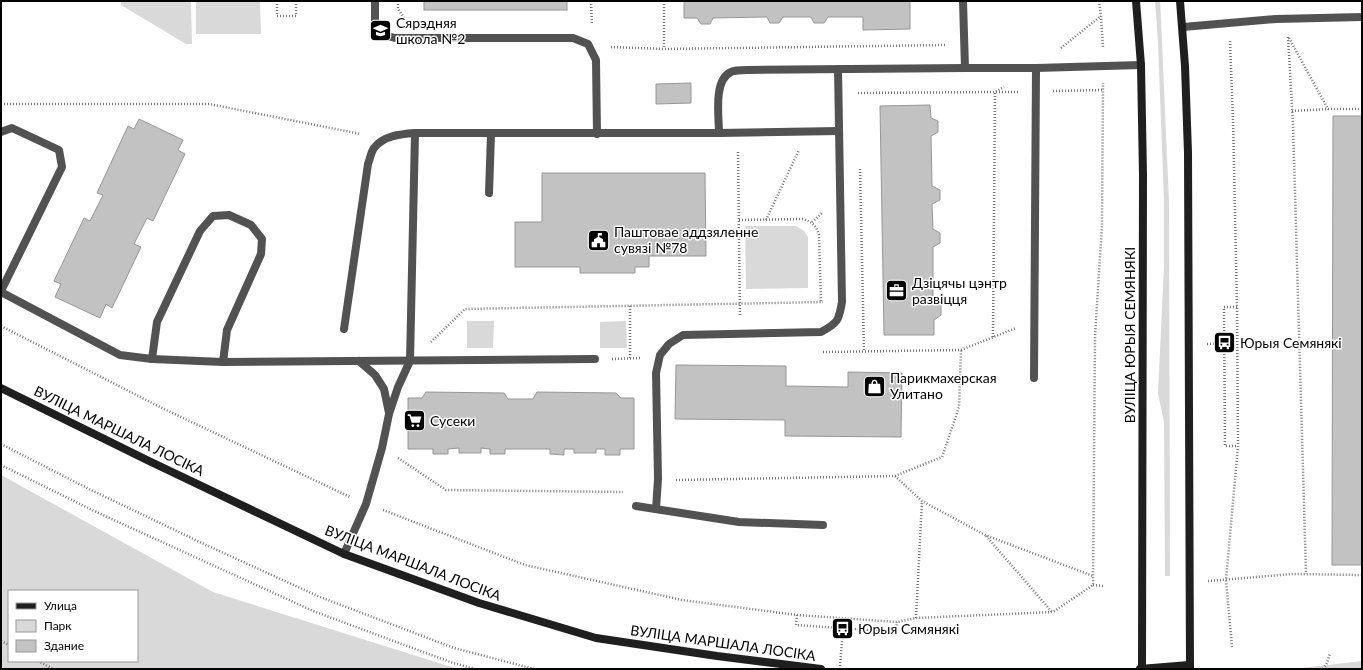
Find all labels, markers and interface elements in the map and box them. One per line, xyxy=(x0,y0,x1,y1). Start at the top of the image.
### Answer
place label: Сярэдняя школа №2 xyxy=(396,14,465,47)
school or university icon: Сярэдняя школа №2 xyxy=(368,18,394,44)
place label: Паштовае аддзяленне сувязі №78 xyxy=(614,223,758,256)
public building icon: Паштовае аддзяленне сувязі №78 xyxy=(586,227,612,253)
street label: ВУЛІЦА ЮРЫЯ СЕМЯНЯКІ xyxy=(1121,247,1138,423)
place label: Дзіцячы цэнтр развіцця xyxy=(912,274,1007,307)
office icon: Дзіцячы цэнтр развіцця xyxy=(883,278,909,304)
bus stop icon: Юрыя Семянякі xyxy=(1212,330,1238,356)
place label: Юрыя Семянякі xyxy=(1240,334,1342,351)
place label: Парикмахерская Улитано xyxy=(890,369,997,402)
shop icon: Парикмахерская Улитано xyxy=(862,373,888,399)
street label: ВУЛІЦА МАРШАЛА ЛОСІКА xyxy=(31,382,208,479)
supermarket icon: Сусеки xyxy=(401,408,427,434)
place label: Сусеки xyxy=(430,412,475,429)
street label: ВУЛІЦА МАРШАЛА ЛОСІКА xyxy=(323,521,504,604)
legend xyxy=(8,590,138,662)
text: Улица xyxy=(44,598,77,613)
bus stop icon: Юрыя Сямянякі xyxy=(830,616,856,642)
text: Парк xyxy=(44,618,72,633)
place label: Юрыя Сямянякі xyxy=(858,620,959,637)
street label: ВУЛІЦА МАРШАЛА ЛОСІКА xyxy=(629,621,817,664)
text: Здание xyxy=(44,638,84,653)

